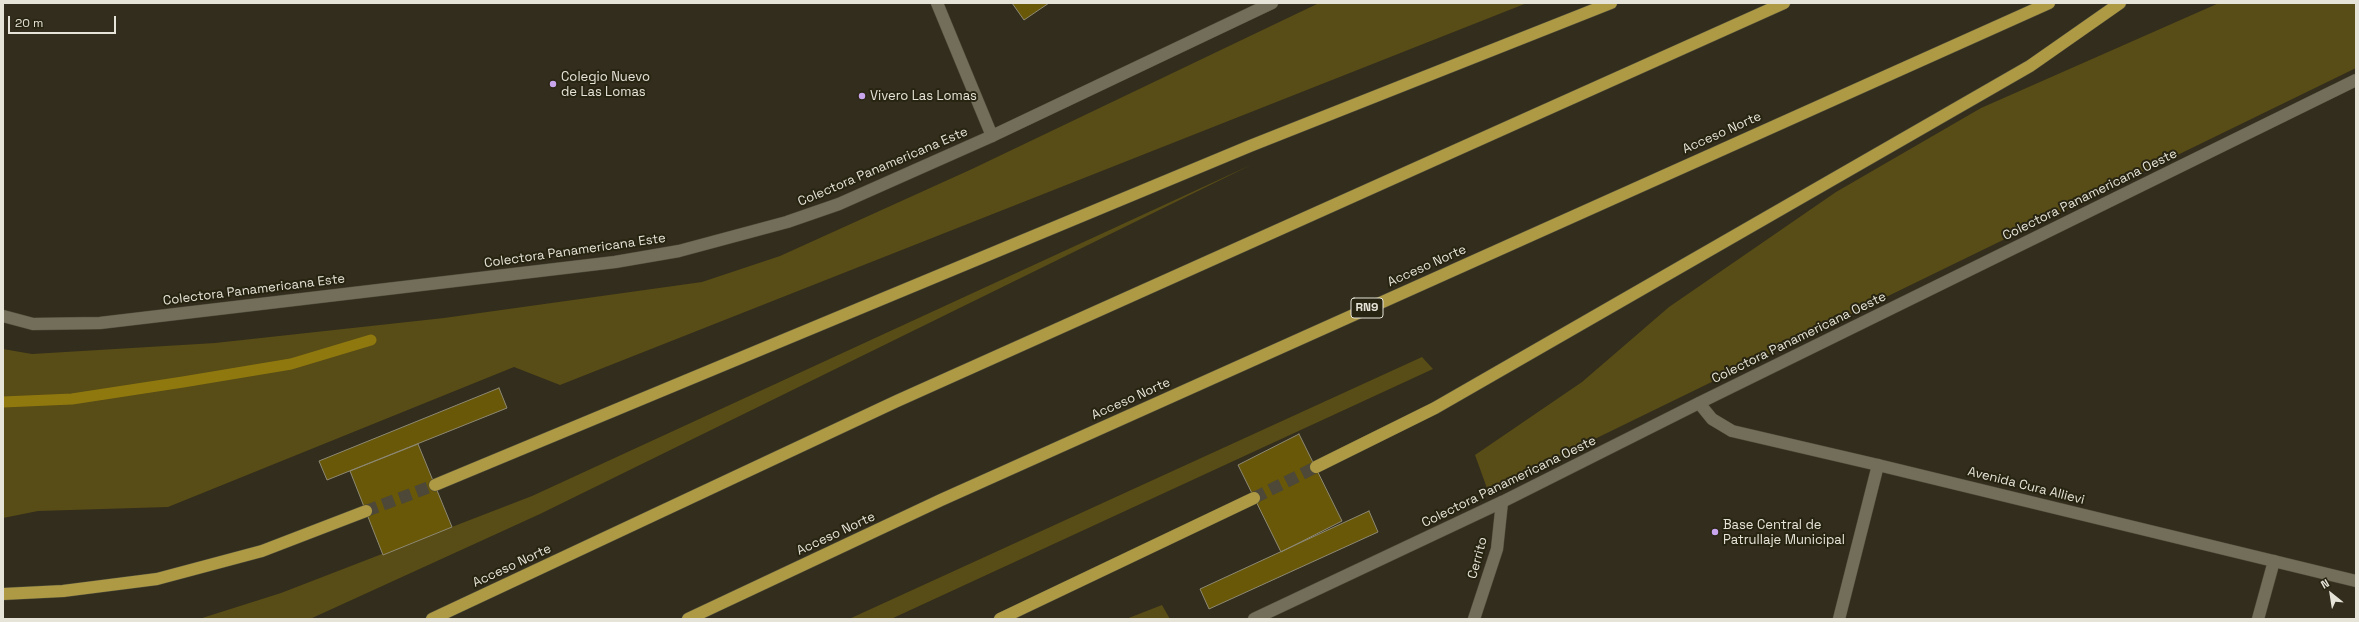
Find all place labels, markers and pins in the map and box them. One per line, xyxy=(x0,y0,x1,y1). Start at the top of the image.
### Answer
place label: Colegio Nuevo de Las Lomas xyxy=(561,69,650,100)
marker: Colegio Nuevo de Las Lomas xyxy=(548,79,558,89)
place label: Vivero Las Lomas xyxy=(870,88,977,104)
marker: Vivero Las Lomas xyxy=(857,91,867,101)
place label: Base Central de Patrullaje Municipal xyxy=(1723,517,1845,548)
marker: Base Central de Patrullaje Municipal xyxy=(1710,527,1720,537)

